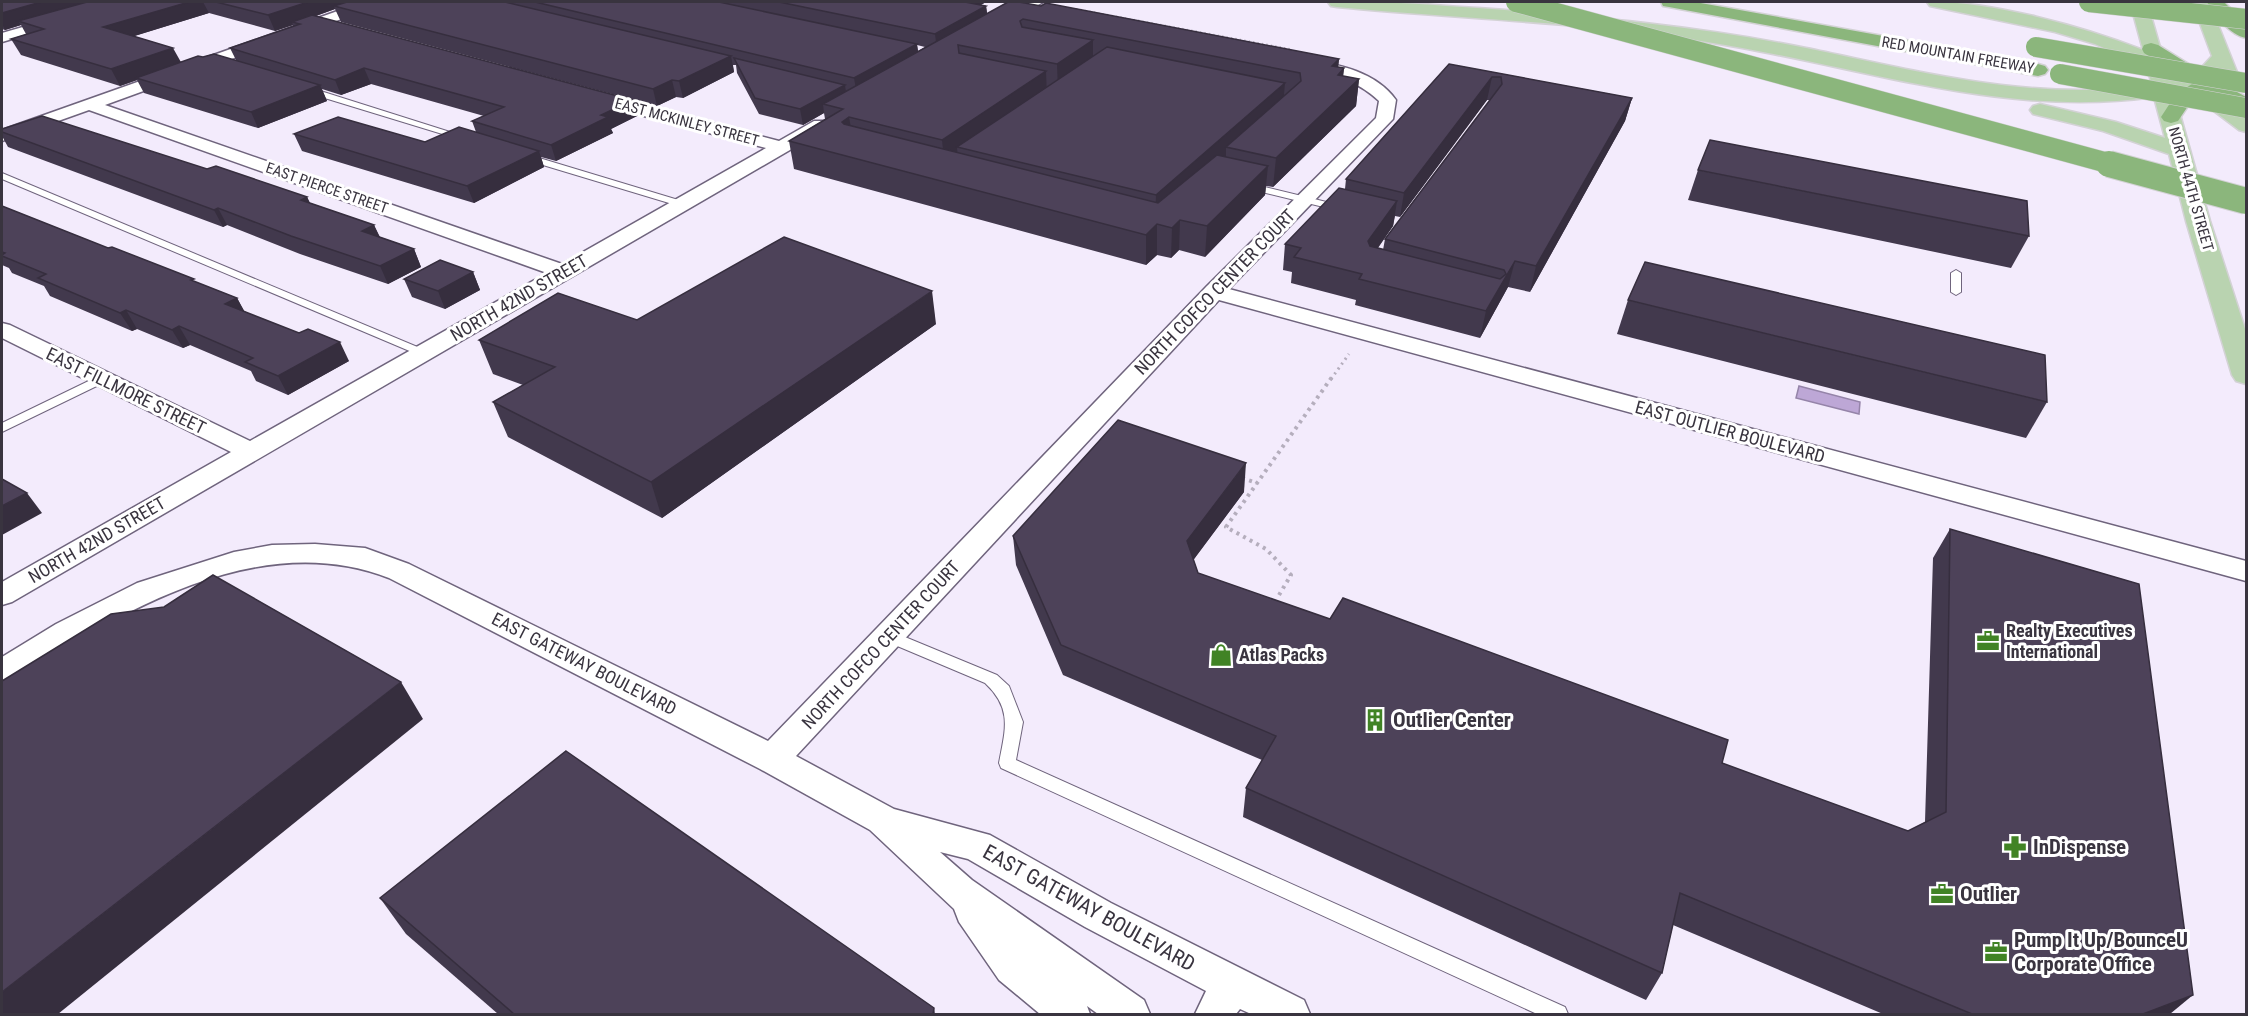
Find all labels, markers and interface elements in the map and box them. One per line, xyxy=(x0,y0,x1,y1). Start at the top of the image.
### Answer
street label: RED MOUNTAIN FREEWAY xyxy=(1880,33,2036,77)
street label: EAST MCKINLEY STREET xyxy=(613,94,761,150)
street label: NORTH 44TH STREET xyxy=(2165,125,2217,253)
street label: EAST PIERCE STREET xyxy=(263,159,391,217)
street label: NORTH COFCO CENTER COURT xyxy=(1130,205,1299,379)
street label: NORTH 42ND STREET xyxy=(447,250,591,345)
street label: EAST FILLMORE STREET xyxy=(43,343,209,438)
street label: EAST OUTLIER BOULEVARD xyxy=(1633,396,1827,467)
street label: NORTH 42ND STREET xyxy=(25,492,169,587)
street label: NORTH COFCO CENTER COURT xyxy=(797,556,964,733)
street label: EAST GATEWAY BOULEVARD xyxy=(488,608,680,719)
place label: Realty Executives International xyxy=(2006,620,2133,662)
office icon: Realty Executives International xyxy=(1975,628,2001,654)
shop icon: Atlas Packs xyxy=(1208,642,1234,668)
place label: Atlas Packs xyxy=(1239,644,1324,665)
building icon: Outlier Center xyxy=(1362,707,1388,733)
place label: Outlier Center xyxy=(1393,708,1511,732)
pharmacy icon: InDispense xyxy=(2002,834,2028,860)
place label: InDispense xyxy=(2033,835,2126,859)
street label: EAST GATEWAY BOULEVARD xyxy=(979,840,1199,976)
office icon: Outlier xyxy=(1929,881,1955,907)
place label: Outlier xyxy=(1960,882,2017,906)
place label: Pump It Up/BounceU Corporate Office xyxy=(2014,928,2188,976)
office icon: Pump It Up/BounceU Corporate Office xyxy=(1983,939,2009,965)

